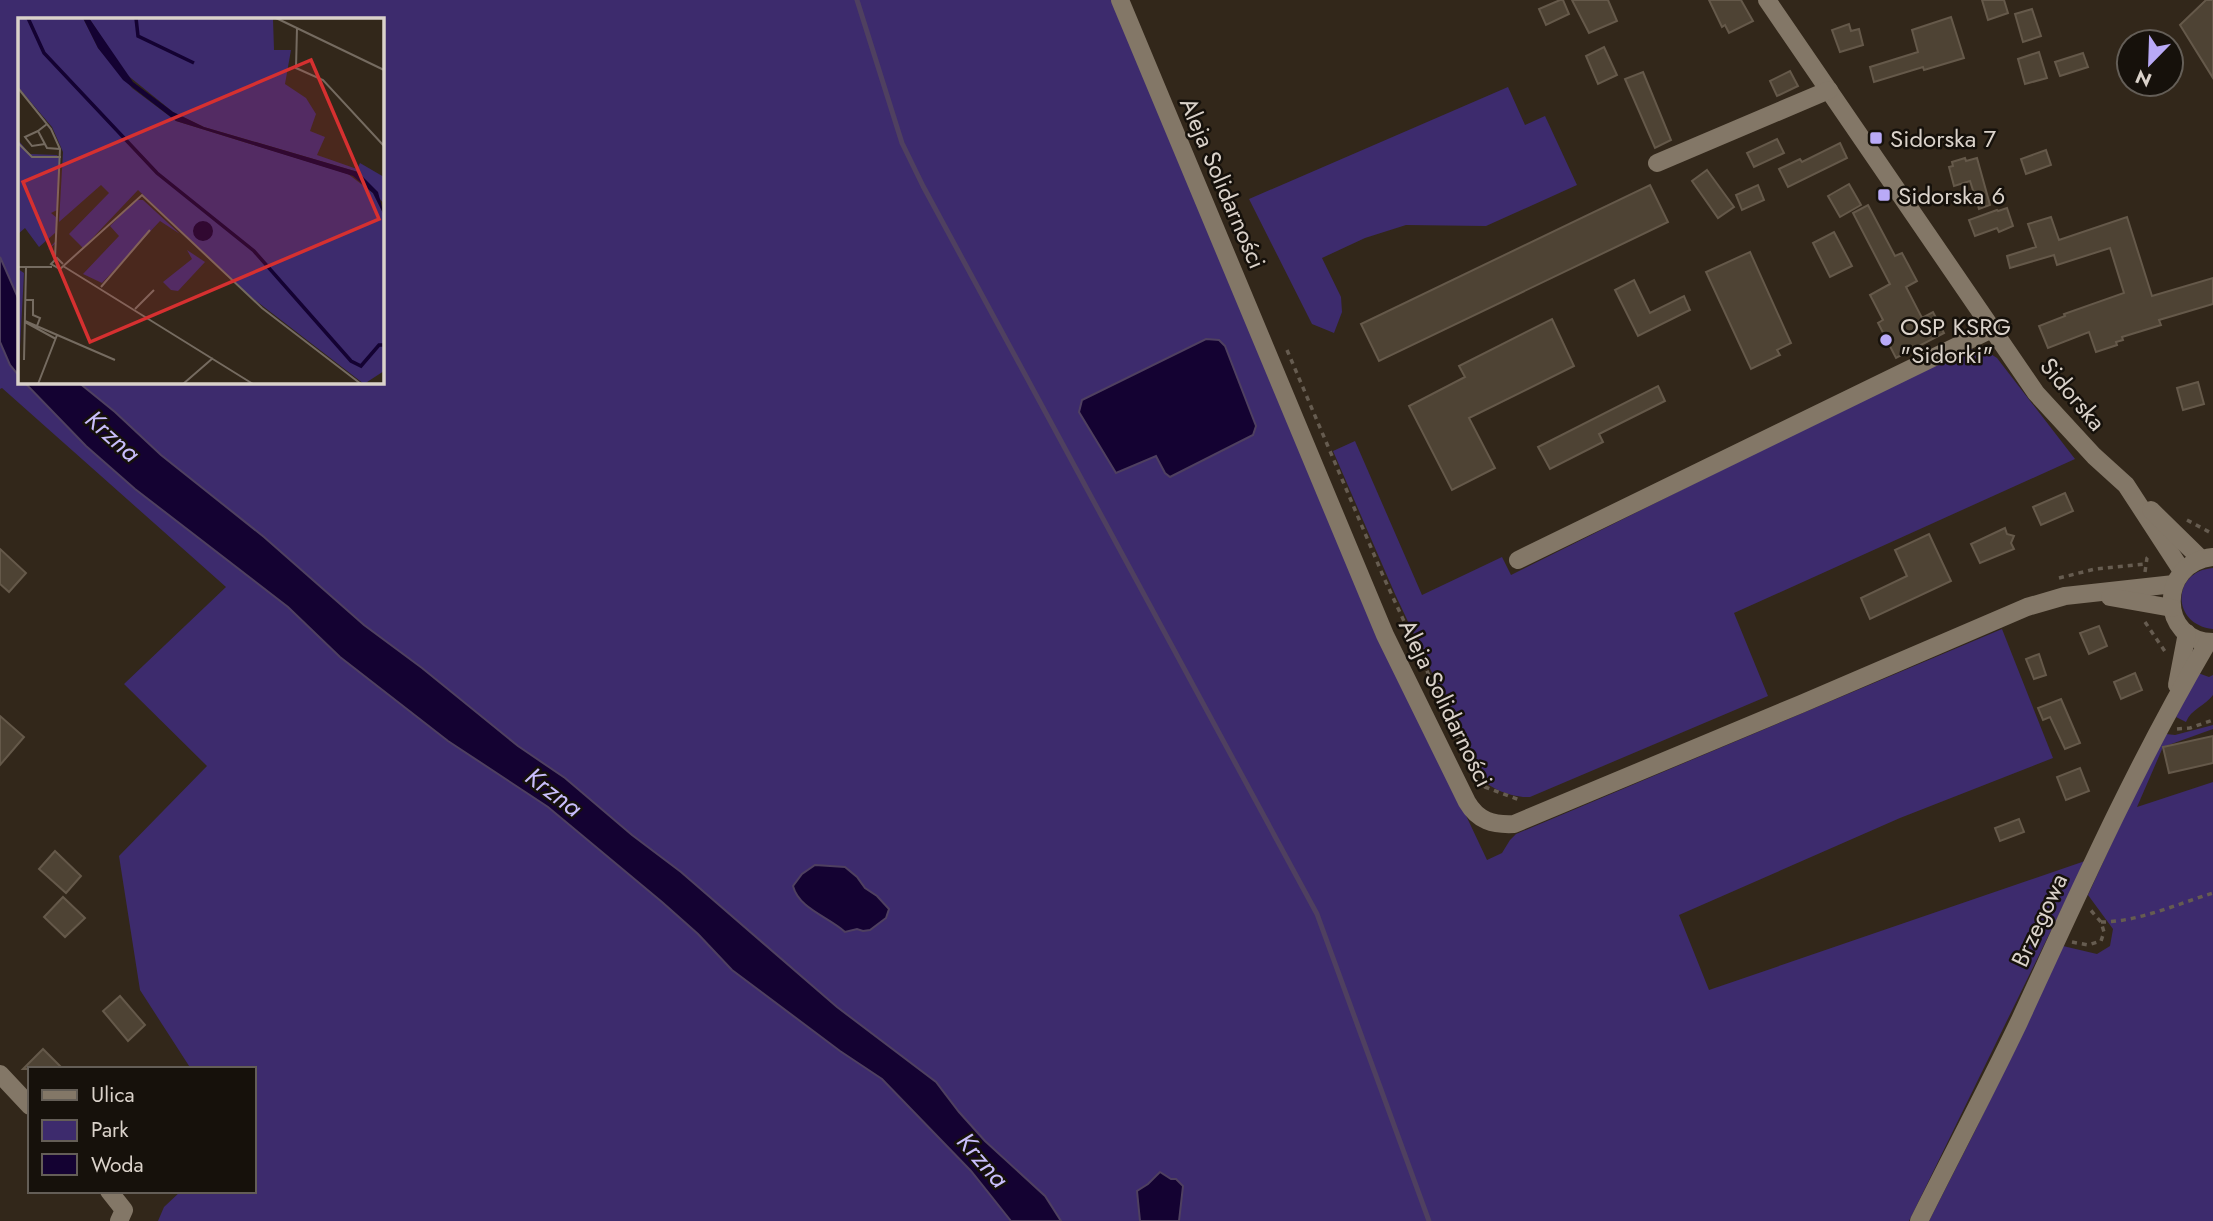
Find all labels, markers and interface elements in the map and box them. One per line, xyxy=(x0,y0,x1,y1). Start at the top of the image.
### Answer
inset map xyxy=(18,18,383,383)
north arrow xyxy=(2115,28,2185,98)
text: N xyxy=(2131,63,2156,94)
street label: Aleja Solidarności xyxy=(1171,92,1275,274)
place label: Sidorska 7 xyxy=(1890,121,1996,156)
marker: Sidorska 7 xyxy=(1868,130,1884,146)
place label: Sidorska 6 xyxy=(1898,178,2005,213)
marker: Sidorska 6 xyxy=(1876,187,1892,203)
place label: OSP KSRG "Sidorki" xyxy=(1900,309,2011,372)
marker: OSP KSRG "Sidorki" xyxy=(1878,332,1894,348)
street label: Sidorska xyxy=(2032,350,2114,438)
water label: Krzna xyxy=(77,401,150,472)
street label: Aleja Solidarności xyxy=(1390,613,1502,793)
water label: Krzna xyxy=(517,758,591,826)
street label: Brzegowa xyxy=(2002,867,2076,973)
legend xyxy=(28,1067,256,1193)
text: Ulica xyxy=(91,1080,135,1110)
text: Park xyxy=(91,1115,129,1145)
water label: Krzna xyxy=(948,1124,1018,1197)
text: Woda xyxy=(91,1150,144,1180)

